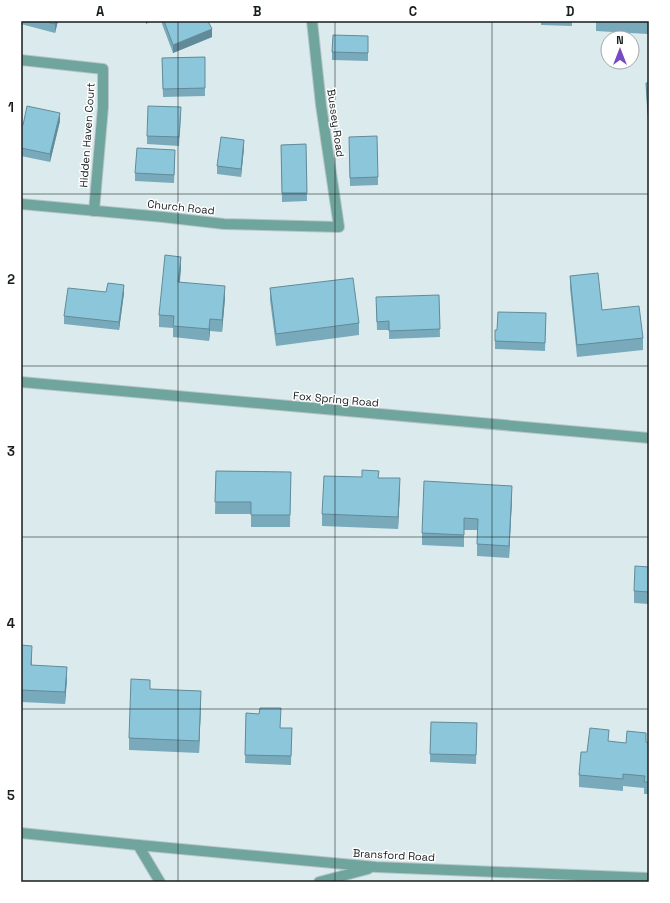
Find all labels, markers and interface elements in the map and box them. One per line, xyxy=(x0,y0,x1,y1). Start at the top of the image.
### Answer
text: A xyxy=(96,3,105,20)
text: B xyxy=(253,3,262,20)
text: C xyxy=(409,3,417,20)
text: D xyxy=(566,3,575,20)
north arrow xyxy=(600,30,640,70)
text: N xyxy=(616,33,624,47)
street label: Hidden Haven Court xyxy=(76,82,98,188)
street label: Bussey Road xyxy=(324,88,348,158)
text: 1 xyxy=(8,99,14,116)
street label: Church Road xyxy=(147,197,215,217)
text: 2 xyxy=(7,271,15,288)
street label: Fox Spring Road xyxy=(293,388,379,410)
text: 3 xyxy=(7,443,15,460)
text: 4 xyxy=(7,615,15,632)
text: 5 xyxy=(7,787,15,804)
street label: Bransford Road xyxy=(353,846,435,864)

